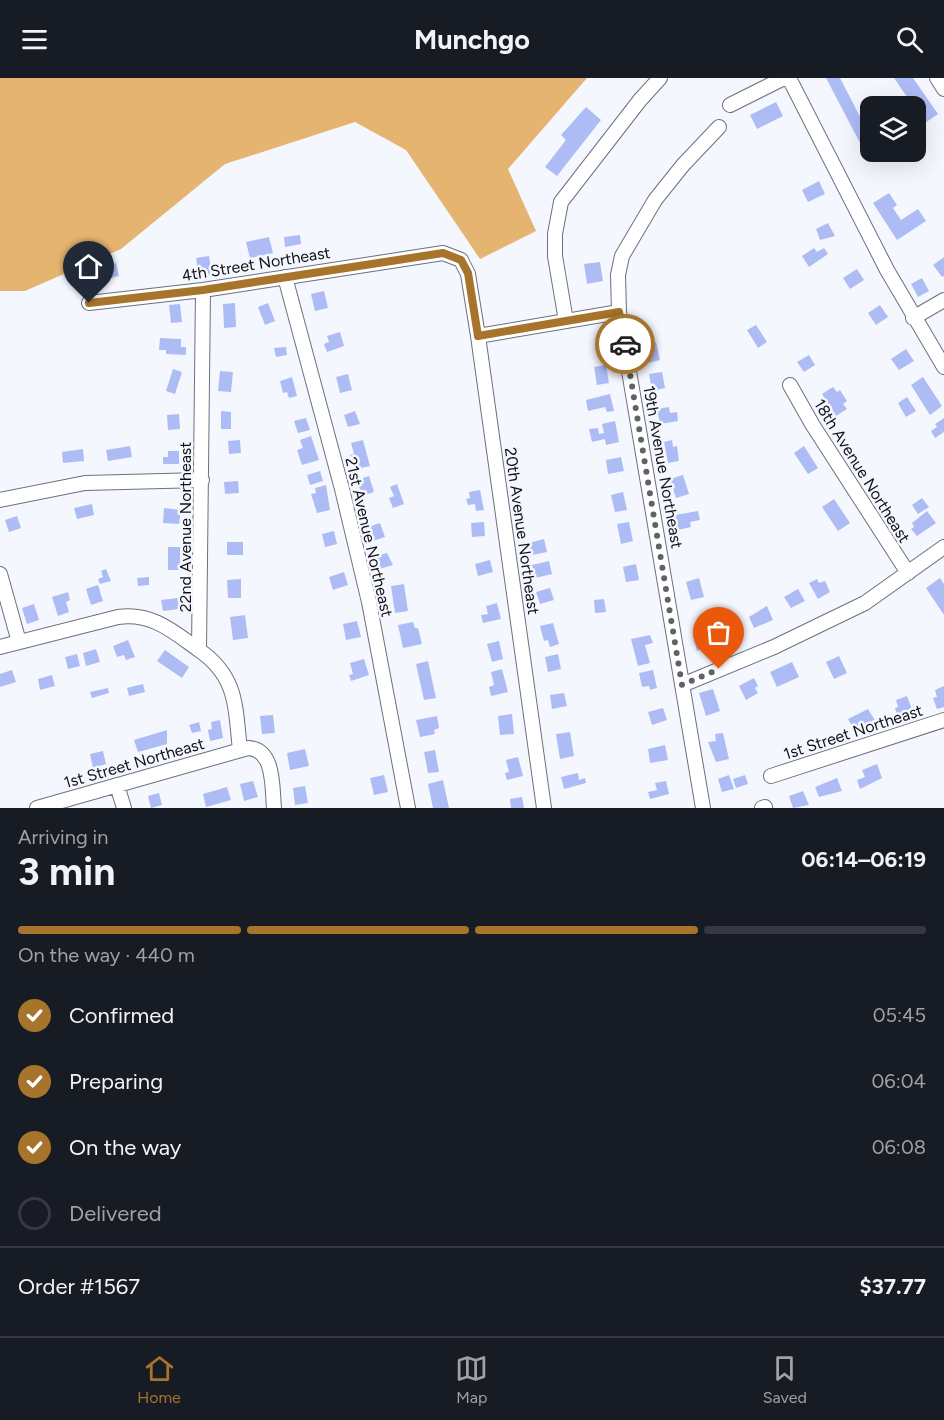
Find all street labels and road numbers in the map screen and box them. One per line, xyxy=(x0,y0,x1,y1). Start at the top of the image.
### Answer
street label: 4th Street Northeast xyxy=(180,243,332,285)
street label: 19th Avenue Northeast xyxy=(639,384,687,550)
street label: 18th Avenue Northeast xyxy=(810,396,914,546)
street label: 22nd Avenue Northeast xyxy=(176,442,195,612)
street label: 20th Avenue Northeast xyxy=(501,446,543,616)
street label: 21st Avenue Northeast xyxy=(341,455,397,619)
street label: 1st Street Northeast xyxy=(781,701,925,763)
street label: 1st Street Northeast xyxy=(62,734,206,792)

